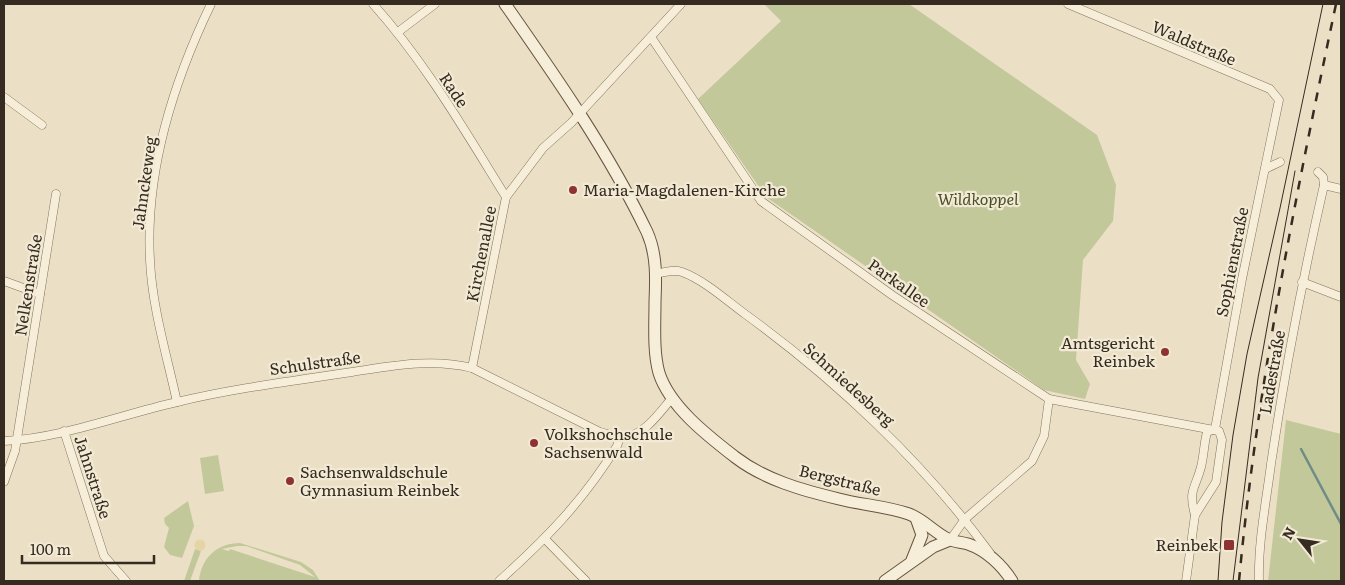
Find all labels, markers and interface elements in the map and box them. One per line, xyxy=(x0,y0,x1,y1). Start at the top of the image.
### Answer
street label: Waldstraße xyxy=(1149,14,1240,71)
street label: Rade xyxy=(434,67,475,112)
street label: Jahnckeweg xyxy=(125,134,161,231)
place label: Maria-Magdalenen-Kirche xyxy=(583,177,785,201)
marker: Maria-Magdalenen-Kirche xyxy=(567,184,579,196)
park label: Wildkoppel xyxy=(938,186,1019,210)
street label: Kirchenallee xyxy=(459,204,501,304)
street label: Sophienstraße xyxy=(1209,205,1253,319)
street label: Nelkenstraße xyxy=(7,232,47,337)
street label: Parkallee xyxy=(864,252,935,312)
street label: Ladestraße xyxy=(1252,328,1290,416)
place label: Amtsgericht Reinbek xyxy=(1061,330,1156,372)
street label: Schmiedesberg xyxy=(799,336,901,431)
street label: Schulstraße xyxy=(268,344,362,380)
marker: Amtsgericht Reinbek xyxy=(1159,346,1171,358)
place label: Volkshochschule Sachsenwald xyxy=(544,421,673,463)
street label: Jahnstraße xyxy=(69,432,119,521)
marker: Volkshochschule Sachsenwald xyxy=(528,437,540,449)
street label: Bergstraße xyxy=(797,457,884,501)
place label: Sachsenwaldschule Gymnasium Reinbek xyxy=(300,459,459,501)
marker: Sachsenwaldschule Gymnasium Reinbek xyxy=(284,475,296,487)
north arrow xyxy=(1275,515,1325,565)
text: N xyxy=(1276,523,1300,543)
scale bar xyxy=(22,532,155,564)
place label: Reinbek xyxy=(1156,532,1218,556)
text: 100 m xyxy=(30,537,71,560)
marker: Reinbek xyxy=(1222,538,1236,552)

